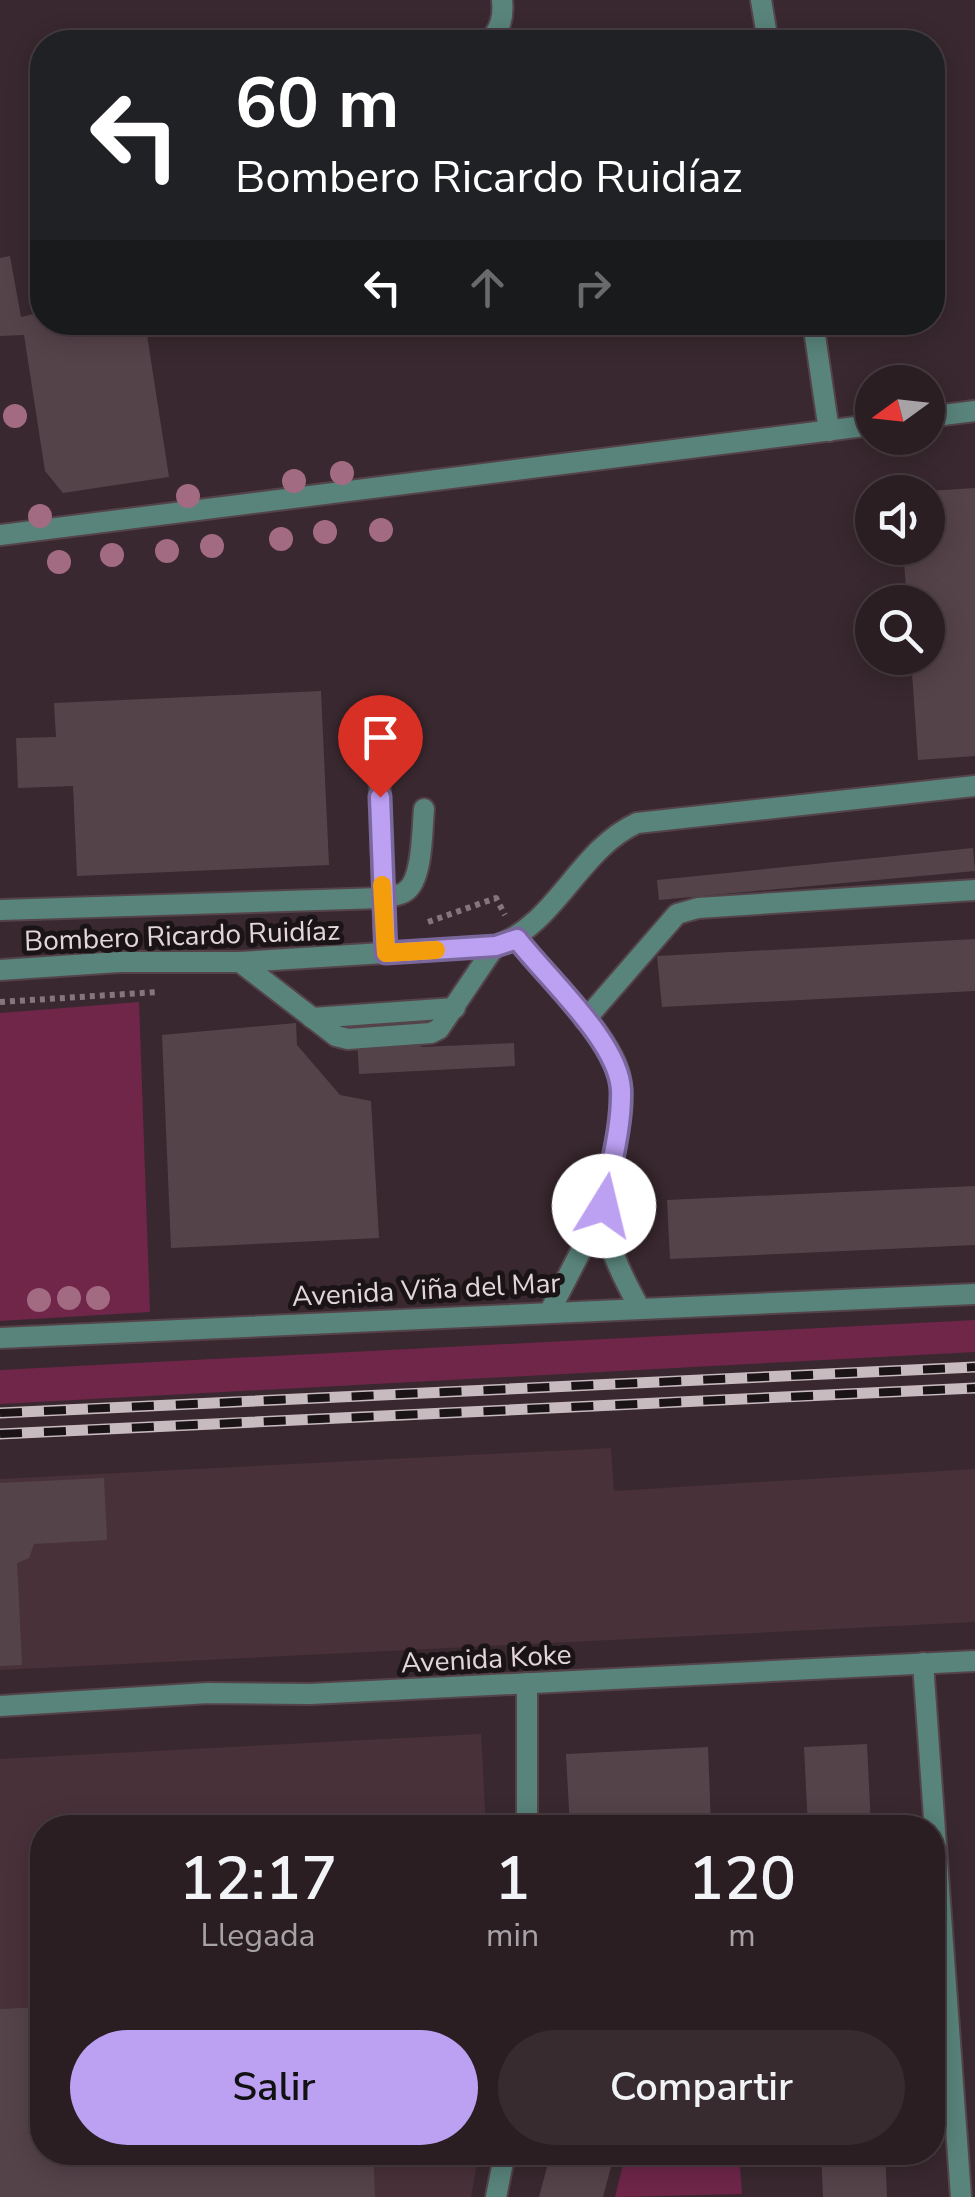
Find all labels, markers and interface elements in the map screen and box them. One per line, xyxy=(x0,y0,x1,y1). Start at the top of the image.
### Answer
text: 60 m xyxy=(235,56,399,152)
icon: left xyxy=(70,70,200,200)
text: Bombero Ricardo Ruidíaz xyxy=(235,147,742,208)
icon: left xyxy=(355,260,410,315)
icon: ahead xyxy=(460,260,515,315)
icon: right xyxy=(565,260,620,315)
north arrow xyxy=(855,365,945,455)
map controls xyxy=(855,365,945,675)
button: sound xyxy=(855,475,945,565)
button: search xyxy=(855,585,945,675)
pin xyxy=(338,695,423,798)
icon: arrive xyxy=(353,710,408,765)
street label: Bombero Ricardo Ruidíaz xyxy=(24,912,340,960)
position arrow xyxy=(552,1154,656,1258)
street label: Avenida Viña del Mar xyxy=(291,1264,561,1316)
street label: Avenida Koke xyxy=(400,1636,572,1682)
text: 12:17 xyxy=(179,1838,337,1920)
text: 1 xyxy=(495,1838,531,1920)
text: 120 xyxy=(688,1838,796,1920)
text: Llegada xyxy=(201,1914,316,1957)
text: min xyxy=(486,1914,539,1957)
text: m xyxy=(728,1914,756,1957)
button: Salir xyxy=(70,2030,478,2145)
button: Compartir xyxy=(498,2030,905,2145)

